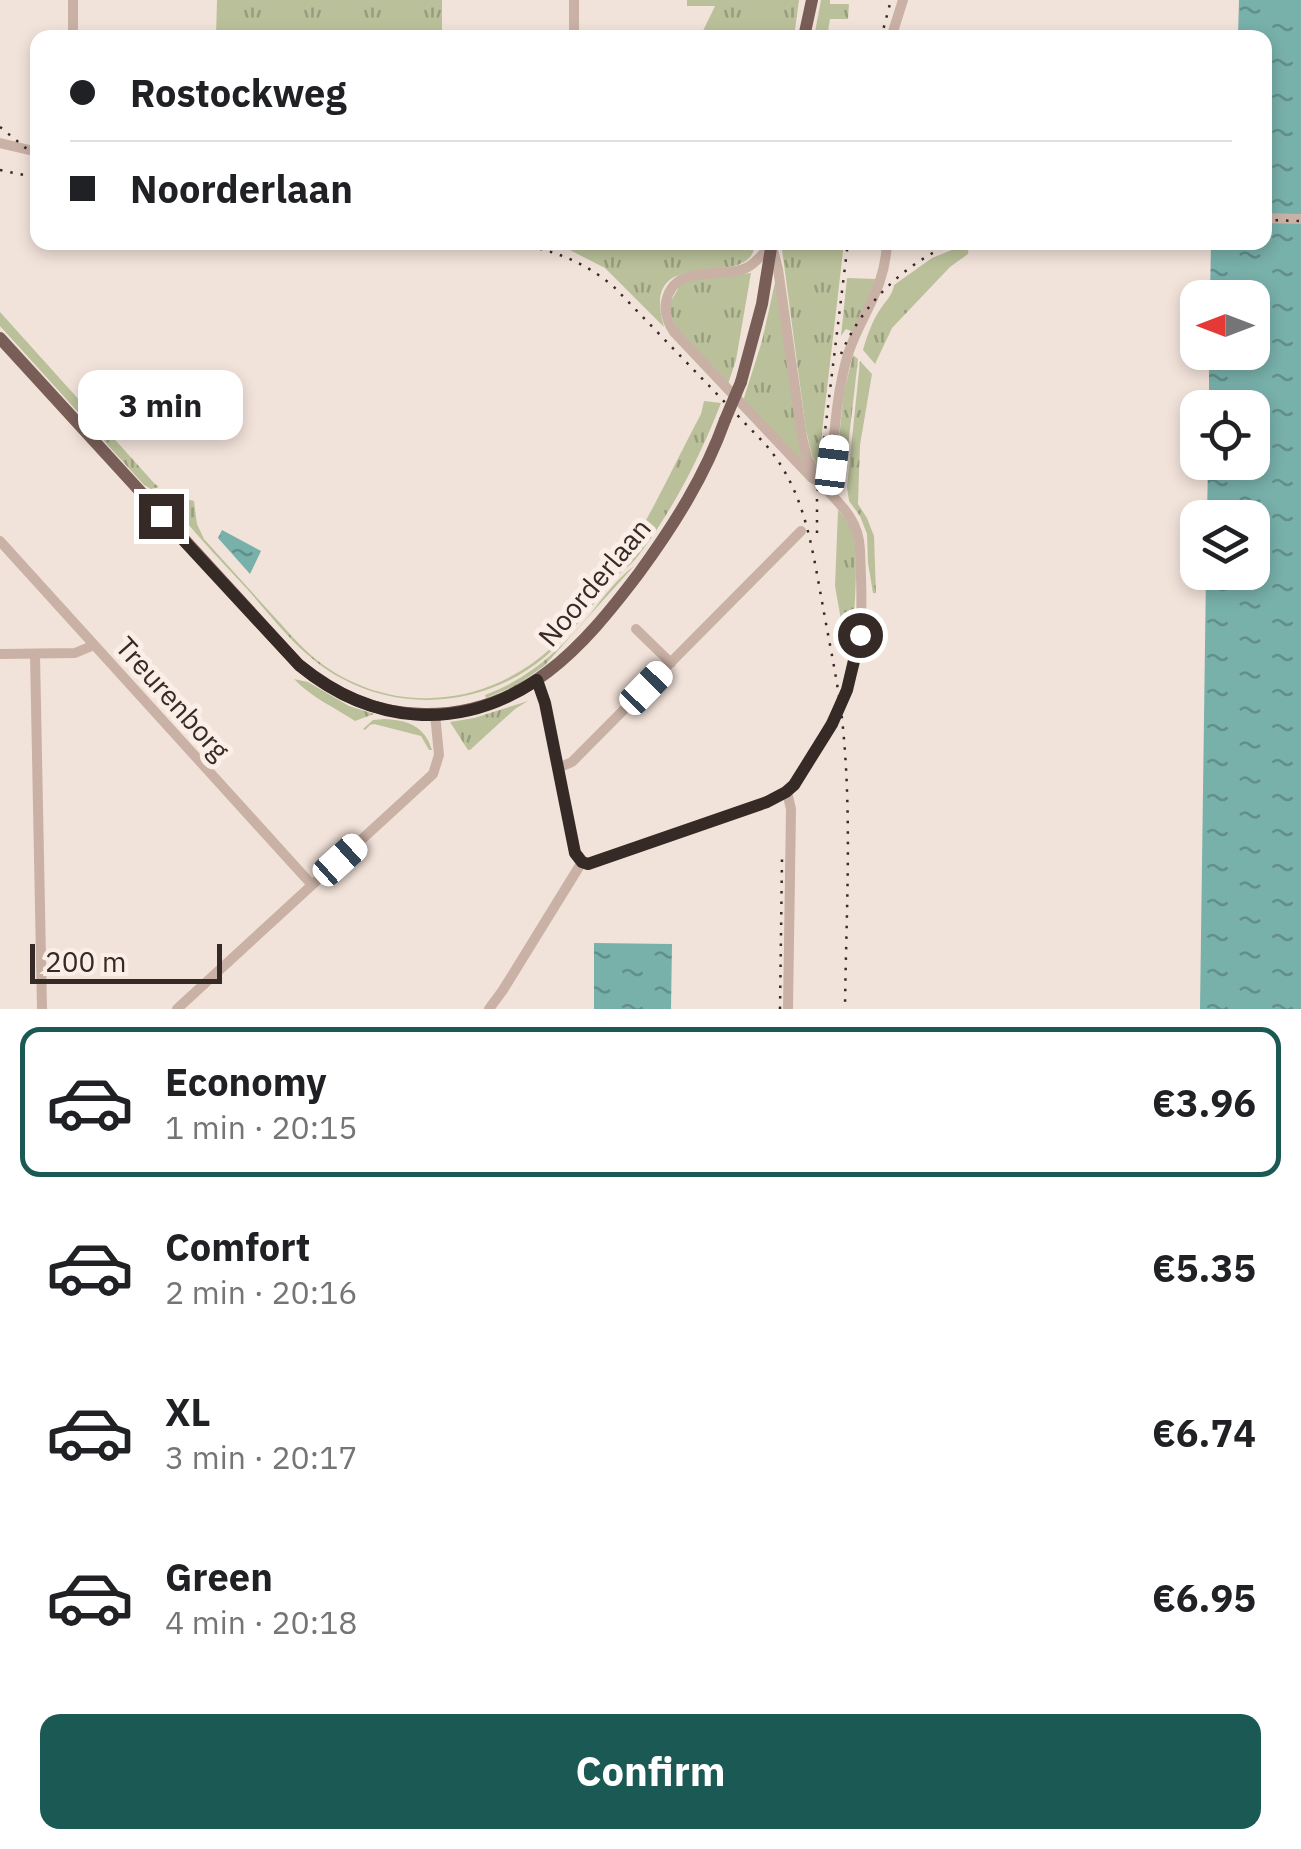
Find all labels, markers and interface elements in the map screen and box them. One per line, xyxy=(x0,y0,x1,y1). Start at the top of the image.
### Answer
text: Rostockweg xyxy=(130,68,346,117)
text: Noorderlaan xyxy=(130,164,353,213)
north arrow xyxy=(1180,280,1270,370)
map controls xyxy=(1180,280,1270,590)
callout: 3 min xyxy=(79,371,244,441)
text: 3 min xyxy=(119,384,202,426)
button: locate xyxy=(1180,390,1270,480)
car xyxy=(813,433,851,497)
route end xyxy=(139,494,184,539)
button: layers xyxy=(1180,500,1270,590)
street label: Noorderlaan xyxy=(530,510,658,654)
route start xyxy=(838,613,883,658)
street label: Treurenborg xyxy=(108,628,238,768)
car xyxy=(614,656,678,720)
car xyxy=(308,829,372,891)
scale bar xyxy=(30,939,222,984)
text: 200 m xyxy=(45,943,126,980)
icon: car xyxy=(45,1057,135,1147)
text: Economy xyxy=(165,1057,327,1106)
text: €3.96 xyxy=(1152,1078,1256,1127)
text: 1 min · 20:15 xyxy=(165,1106,358,1148)
icon: car xyxy=(45,1222,135,1312)
text: Comfort xyxy=(165,1222,310,1271)
text: €5.35 xyxy=(1152,1243,1256,1292)
text: 2 min · 20:16 xyxy=(165,1271,358,1313)
icon: car xyxy=(45,1387,135,1477)
text: XL xyxy=(165,1387,211,1436)
text: €6.74 xyxy=(1152,1408,1256,1457)
text: 3 min · 20:17 xyxy=(165,1436,358,1478)
icon: car xyxy=(45,1552,135,1642)
text: Green xyxy=(165,1552,273,1601)
text: €6.95 xyxy=(1152,1573,1256,1622)
text: 4 min · 20:18 xyxy=(165,1601,358,1643)
button: Confirm xyxy=(40,1714,1261,1829)

